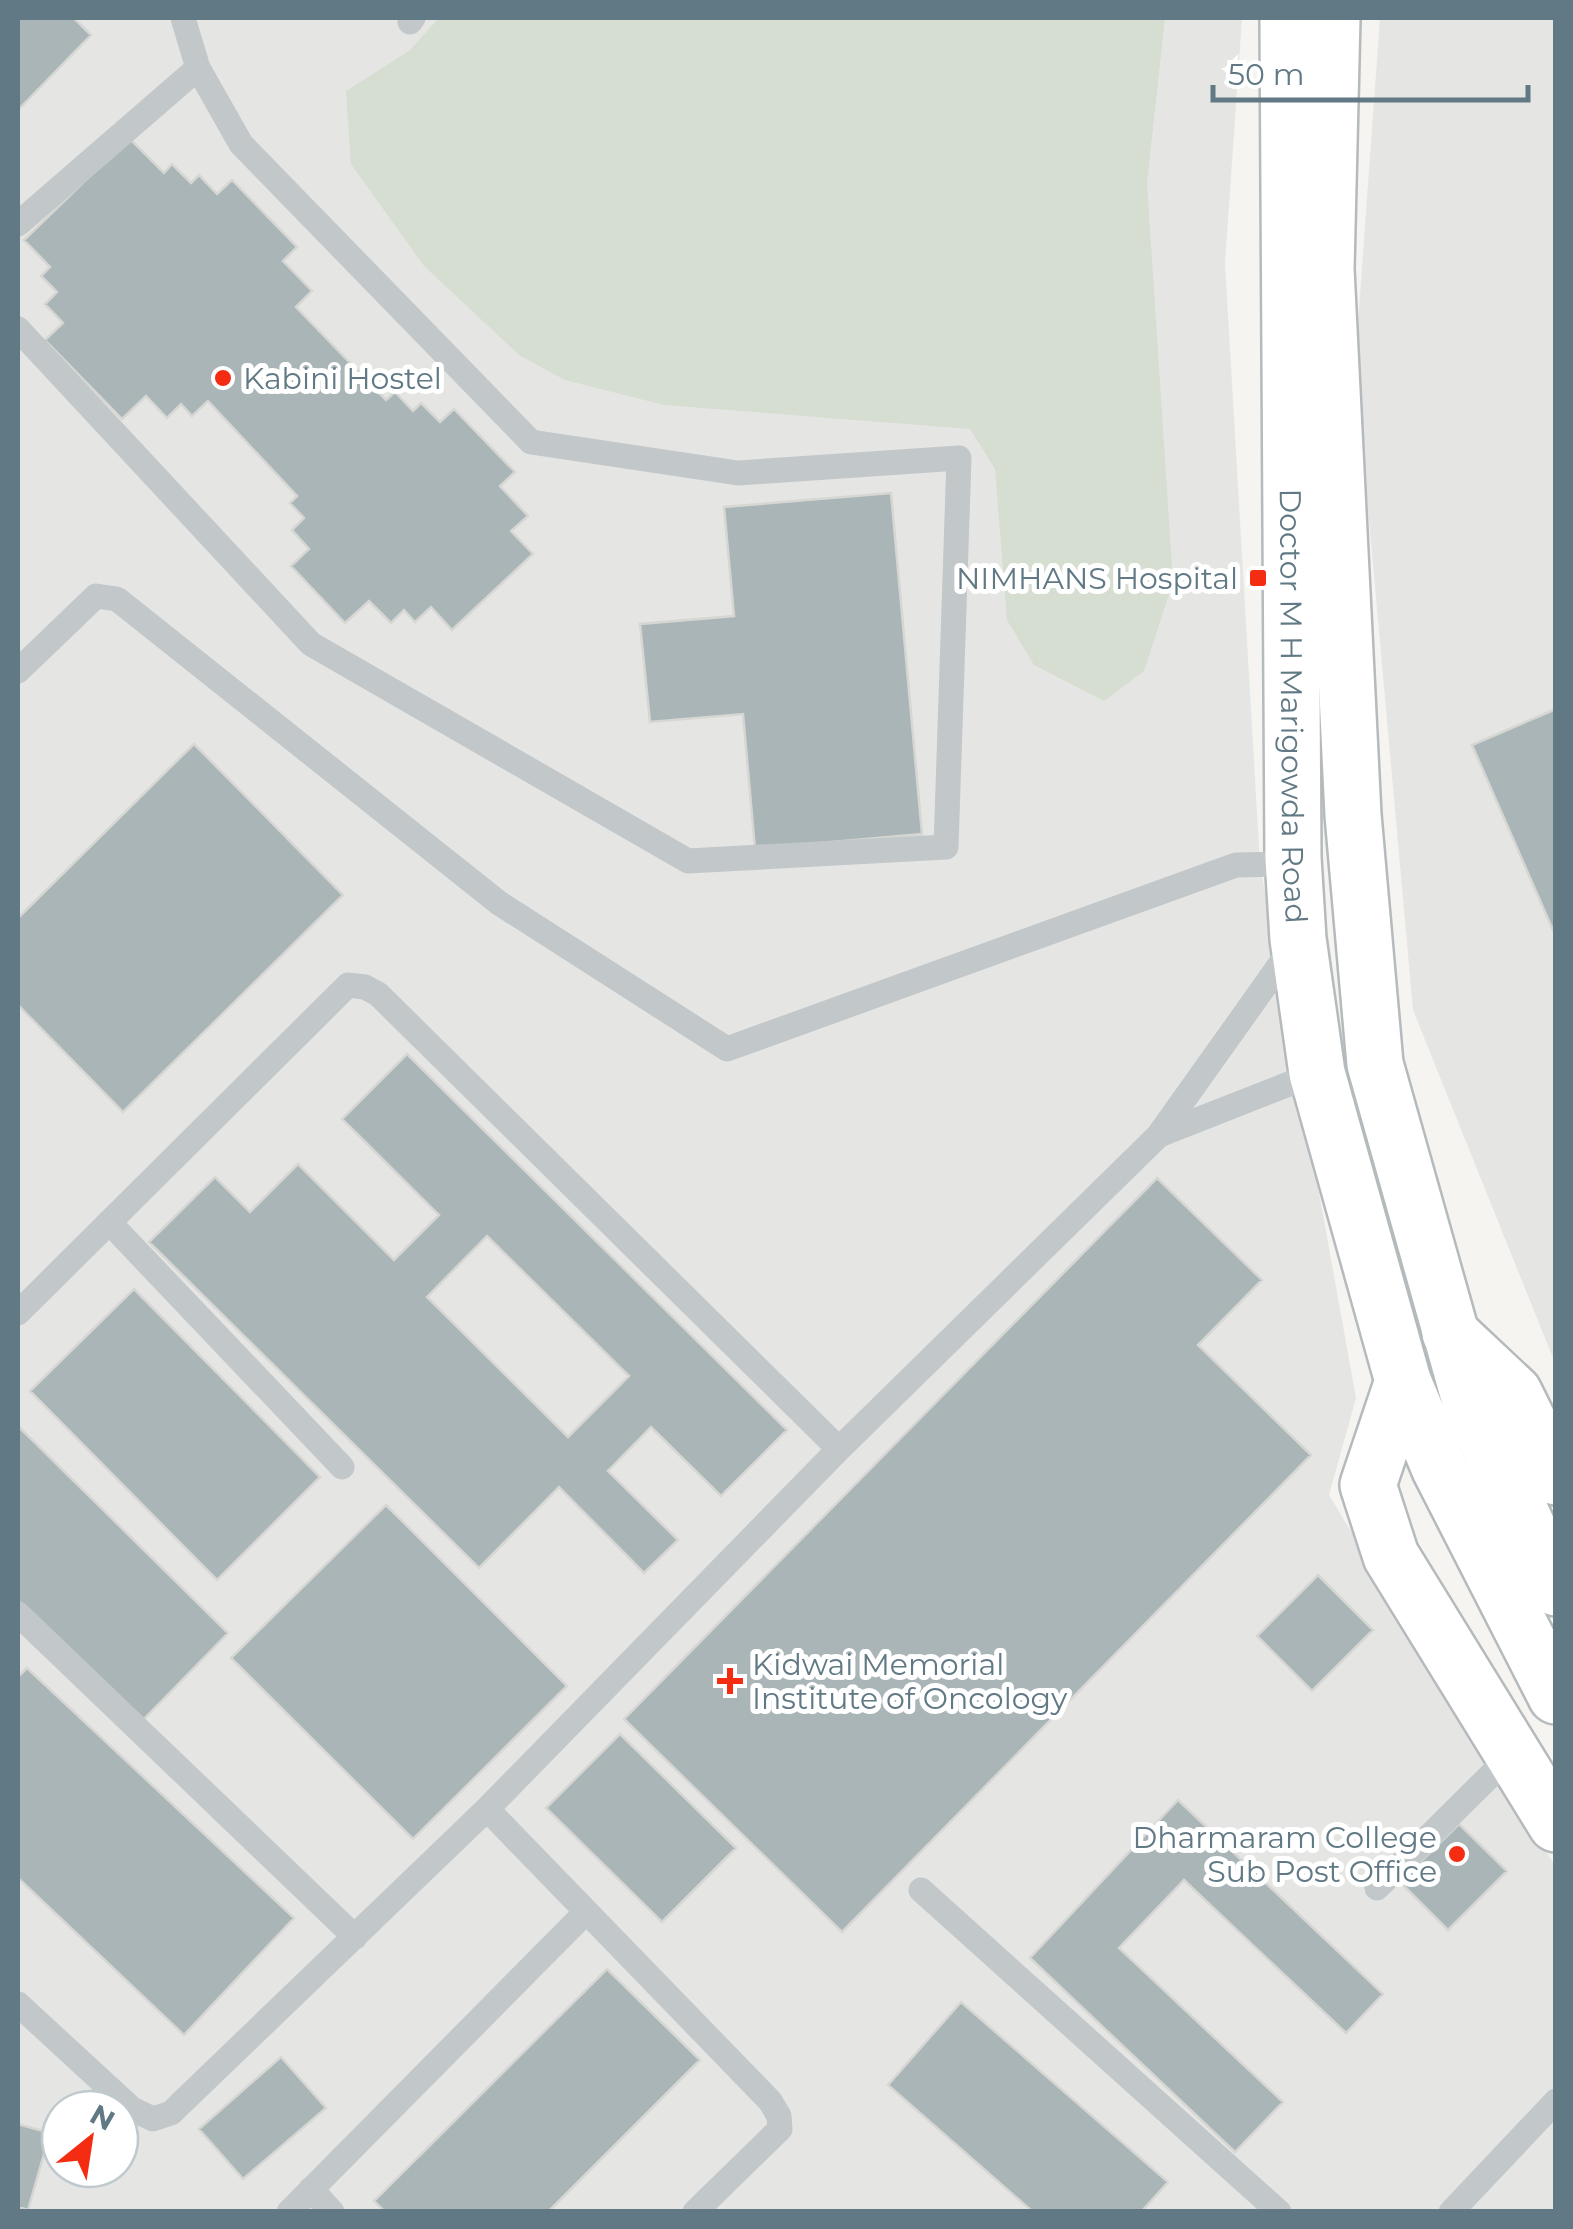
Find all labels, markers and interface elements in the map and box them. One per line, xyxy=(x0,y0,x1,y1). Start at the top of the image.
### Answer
scale bar xyxy=(1213,40,1528,102)
text: 50 m xyxy=(1228,56,1305,93)
place label: Kabini Hostel xyxy=(243,360,442,397)
marker: Kabini Hostel xyxy=(212,367,234,389)
street label: Doctor M H Marigowda Road xyxy=(1272,488,1316,925)
place label: NIMHANS Hospital xyxy=(956,560,1238,597)
marker: NIMHANS Hospital xyxy=(1247,567,1269,589)
place label: Kidwai Memorial Institute of Oncology xyxy=(752,1646,1068,1717)
marker: Kidwai Memorial Institute of Oncology xyxy=(717,1668,743,1694)
place label: Dharmaram College Sub Post Office xyxy=(1132,1819,1437,1890)
marker: Dharmaram College Sub Post Office xyxy=(1446,1843,1468,1865)
north arrow xyxy=(40,2089,140,2189)
text: N xyxy=(84,2097,121,2138)

